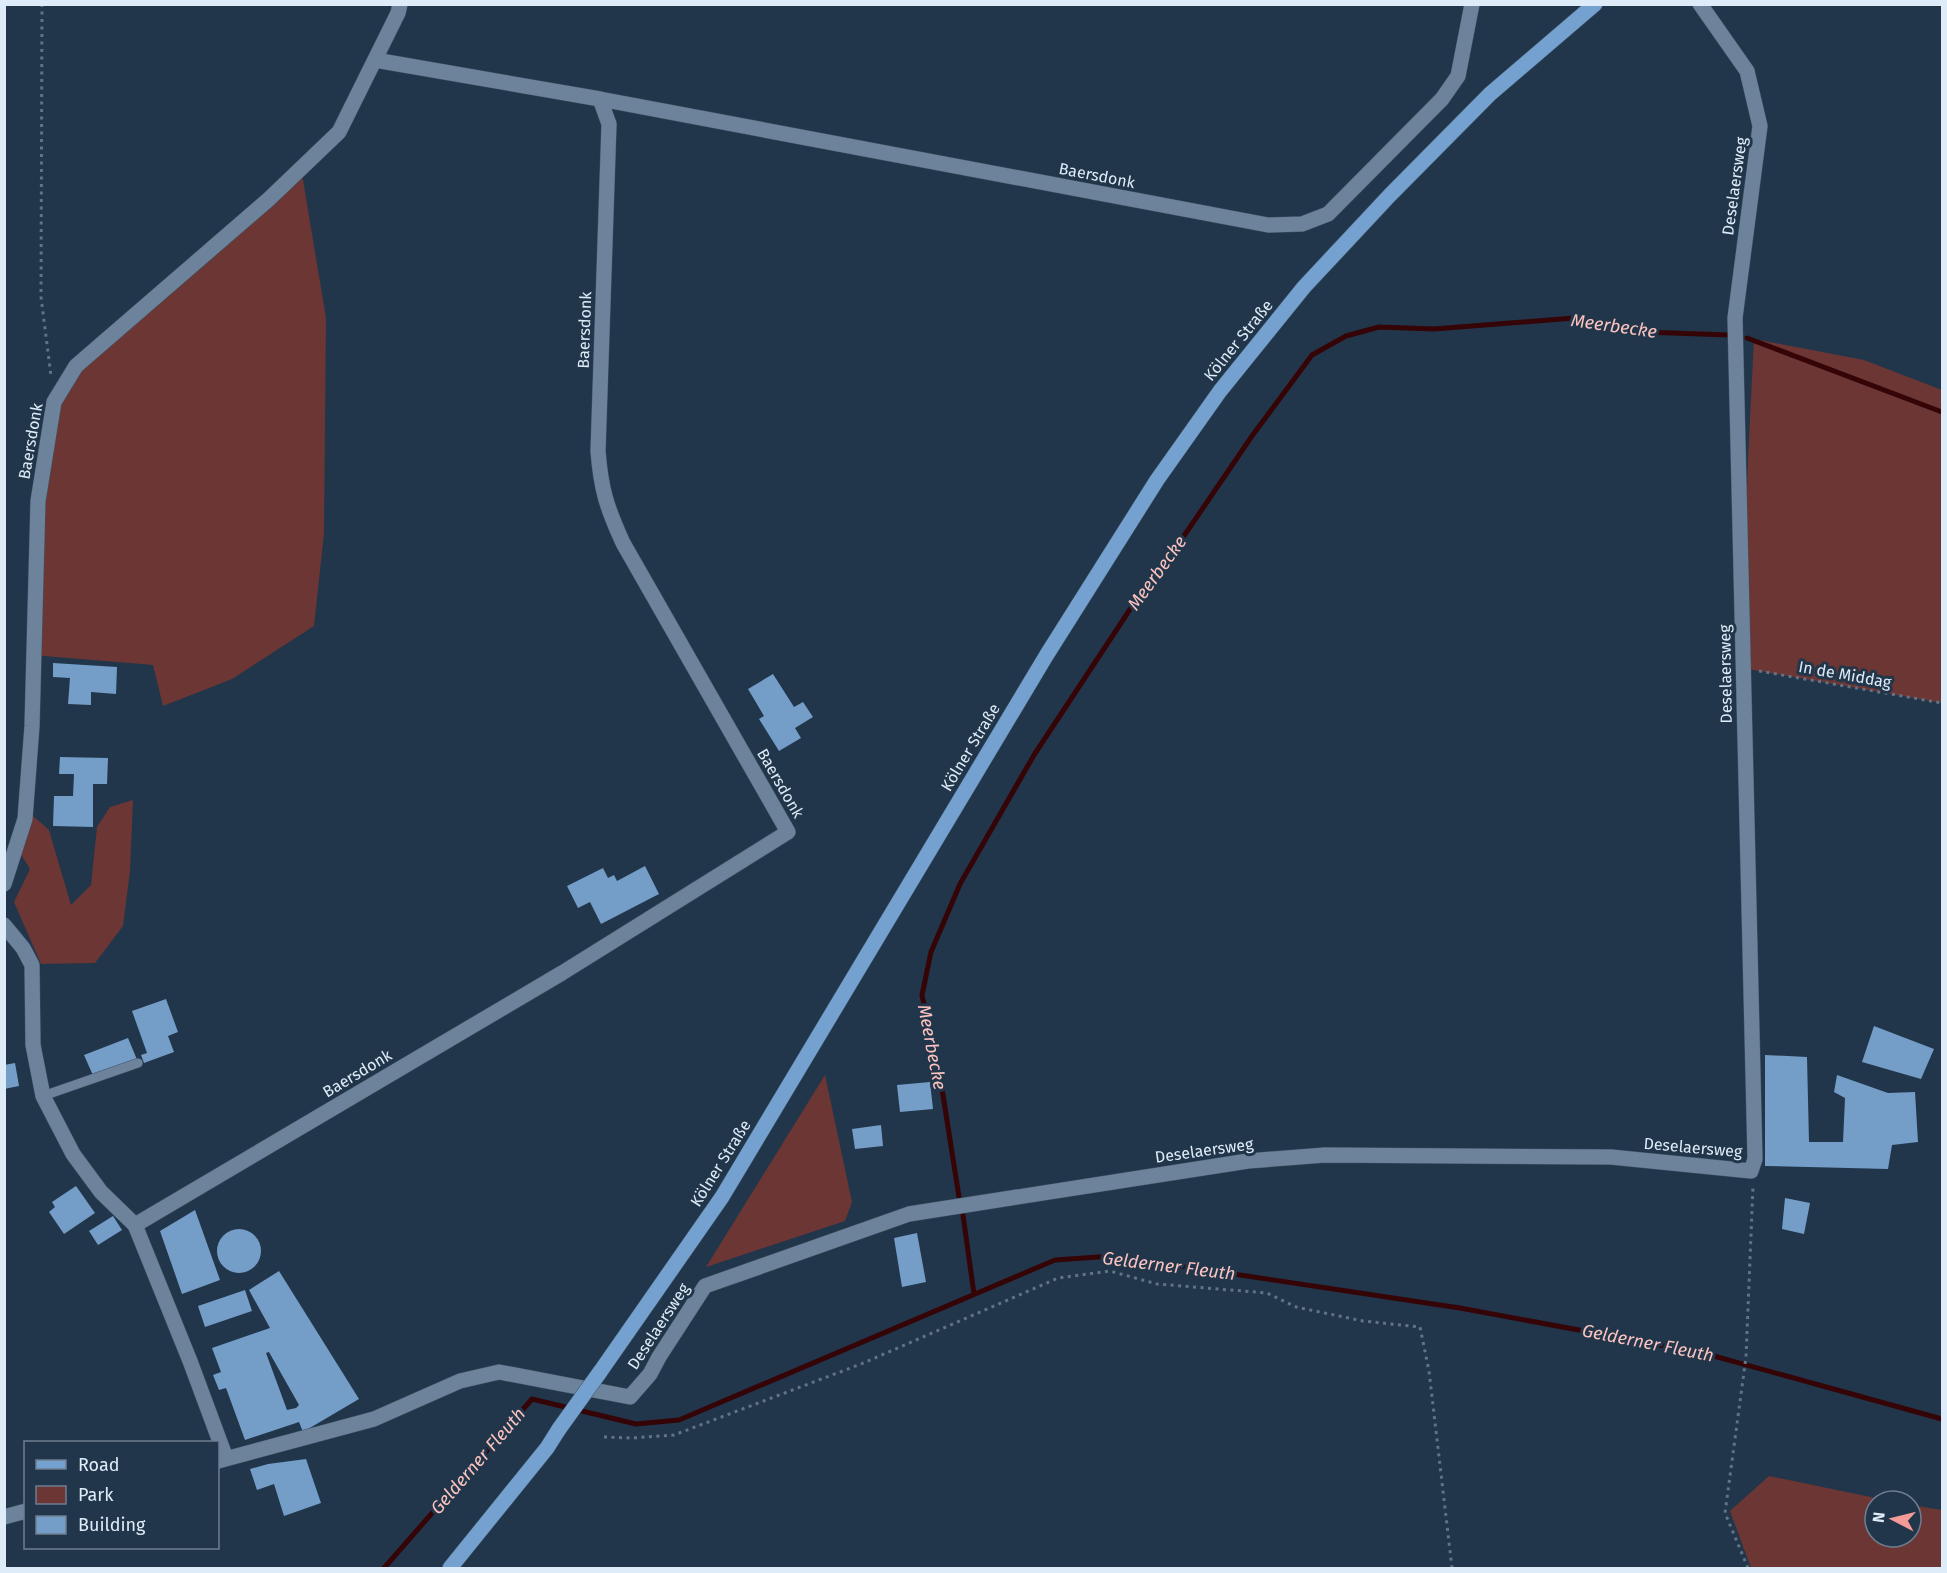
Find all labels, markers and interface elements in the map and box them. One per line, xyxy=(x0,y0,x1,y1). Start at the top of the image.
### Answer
street label: Deselaersweg xyxy=(1718,135,1751,236)
street label: Baersdonk xyxy=(1057,159,1137,192)
street label: Baersdonk xyxy=(574,290,595,369)
street label: Kölner Straße xyxy=(1200,296,1277,385)
water label: Meerbecke xyxy=(1570,309,1658,343)
street label: Baersdonk xyxy=(14,401,47,481)
water label: Meerbecke xyxy=(1123,532,1191,614)
street label: Deselaersweg xyxy=(1715,624,1736,724)
street label: In de Middag xyxy=(1797,657,1893,692)
street label: Kölner Straße xyxy=(937,700,1004,794)
street label: Baersdonk xyxy=(753,745,808,822)
water label: Meerbecke xyxy=(913,1002,951,1092)
street label: Baersdonk xyxy=(319,1045,396,1101)
street label: Kölner Straße xyxy=(686,1116,755,1210)
street label: Deselaersweg xyxy=(1154,1134,1255,1167)
street label: Deselaersweg xyxy=(1643,1134,1744,1161)
water label: Gelderner Fleuth xyxy=(1101,1247,1237,1285)
street label: Deselaersweg xyxy=(623,1279,694,1373)
water label: Gelderner Fleuth xyxy=(1580,1319,1716,1367)
water label: Gelderner Fleuth xyxy=(426,1403,530,1519)
legend xyxy=(24,1441,219,1549)
text: Road xyxy=(78,1454,120,1476)
text: Park xyxy=(78,1484,114,1506)
north arrow xyxy=(1863,1489,1923,1549)
text: N xyxy=(1869,1511,1889,1524)
text: Building xyxy=(78,1514,146,1536)

